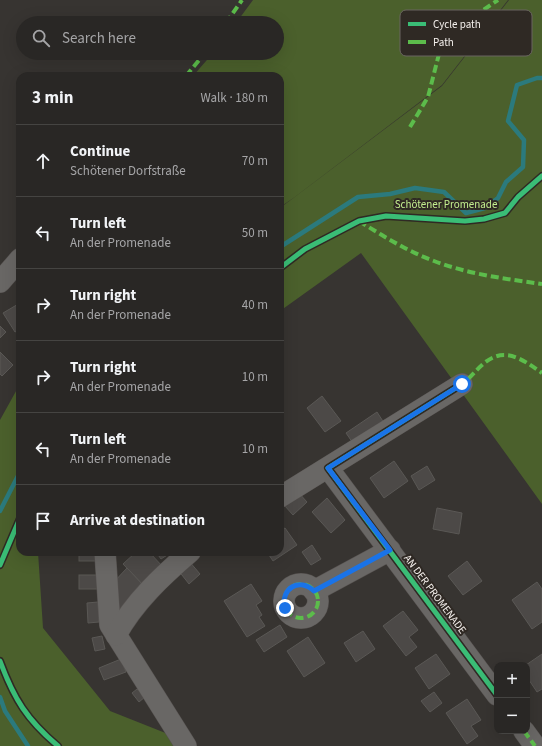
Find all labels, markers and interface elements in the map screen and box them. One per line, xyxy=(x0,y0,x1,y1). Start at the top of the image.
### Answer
legend xyxy=(400,10,532,56)
search box xyxy=(16,16,284,60)
text: Cycle path xyxy=(433,17,481,32)
icon: search xyxy=(30,27,52,49)
text: Search here xyxy=(62,28,136,49)
text: Path xyxy=(433,35,454,50)
text: 3 min xyxy=(32,86,73,110)
text: Walk · 180 m xyxy=(200,89,268,107)
text: Continue xyxy=(70,141,130,162)
icon: ahead xyxy=(32,150,54,172)
text: 70 m xyxy=(242,152,268,170)
text: Schötener Dorfstraße xyxy=(70,162,186,180)
park label: Schötener Promenade xyxy=(395,197,498,212)
text: Turn left xyxy=(70,213,126,234)
icon: left xyxy=(32,222,54,244)
text: 50 m xyxy=(242,224,268,242)
text: An der Promenade xyxy=(70,234,171,252)
text: Turn right xyxy=(70,285,136,306)
icon: right xyxy=(32,294,54,316)
text: 40 m xyxy=(242,296,268,314)
text: An der Promenade xyxy=(70,306,171,324)
text: Turn right xyxy=(70,357,136,378)
icon: right xyxy=(32,366,54,388)
text: 10 m xyxy=(242,368,268,386)
route start xyxy=(453,375,471,393)
text: An der Promenade xyxy=(70,378,171,396)
text: Turn left xyxy=(70,429,126,450)
icon: left xyxy=(32,438,54,460)
text: 10 m xyxy=(242,440,268,458)
text: An der Promenade xyxy=(70,450,171,468)
icon: arrive xyxy=(32,510,54,532)
text: Arrive at destination xyxy=(70,510,205,531)
street label: AN DER PROMENADE xyxy=(400,551,470,637)
route end xyxy=(276,599,294,617)
map controls xyxy=(494,662,530,734)
button: + xyxy=(494,662,530,698)
button: − xyxy=(494,698,530,734)

